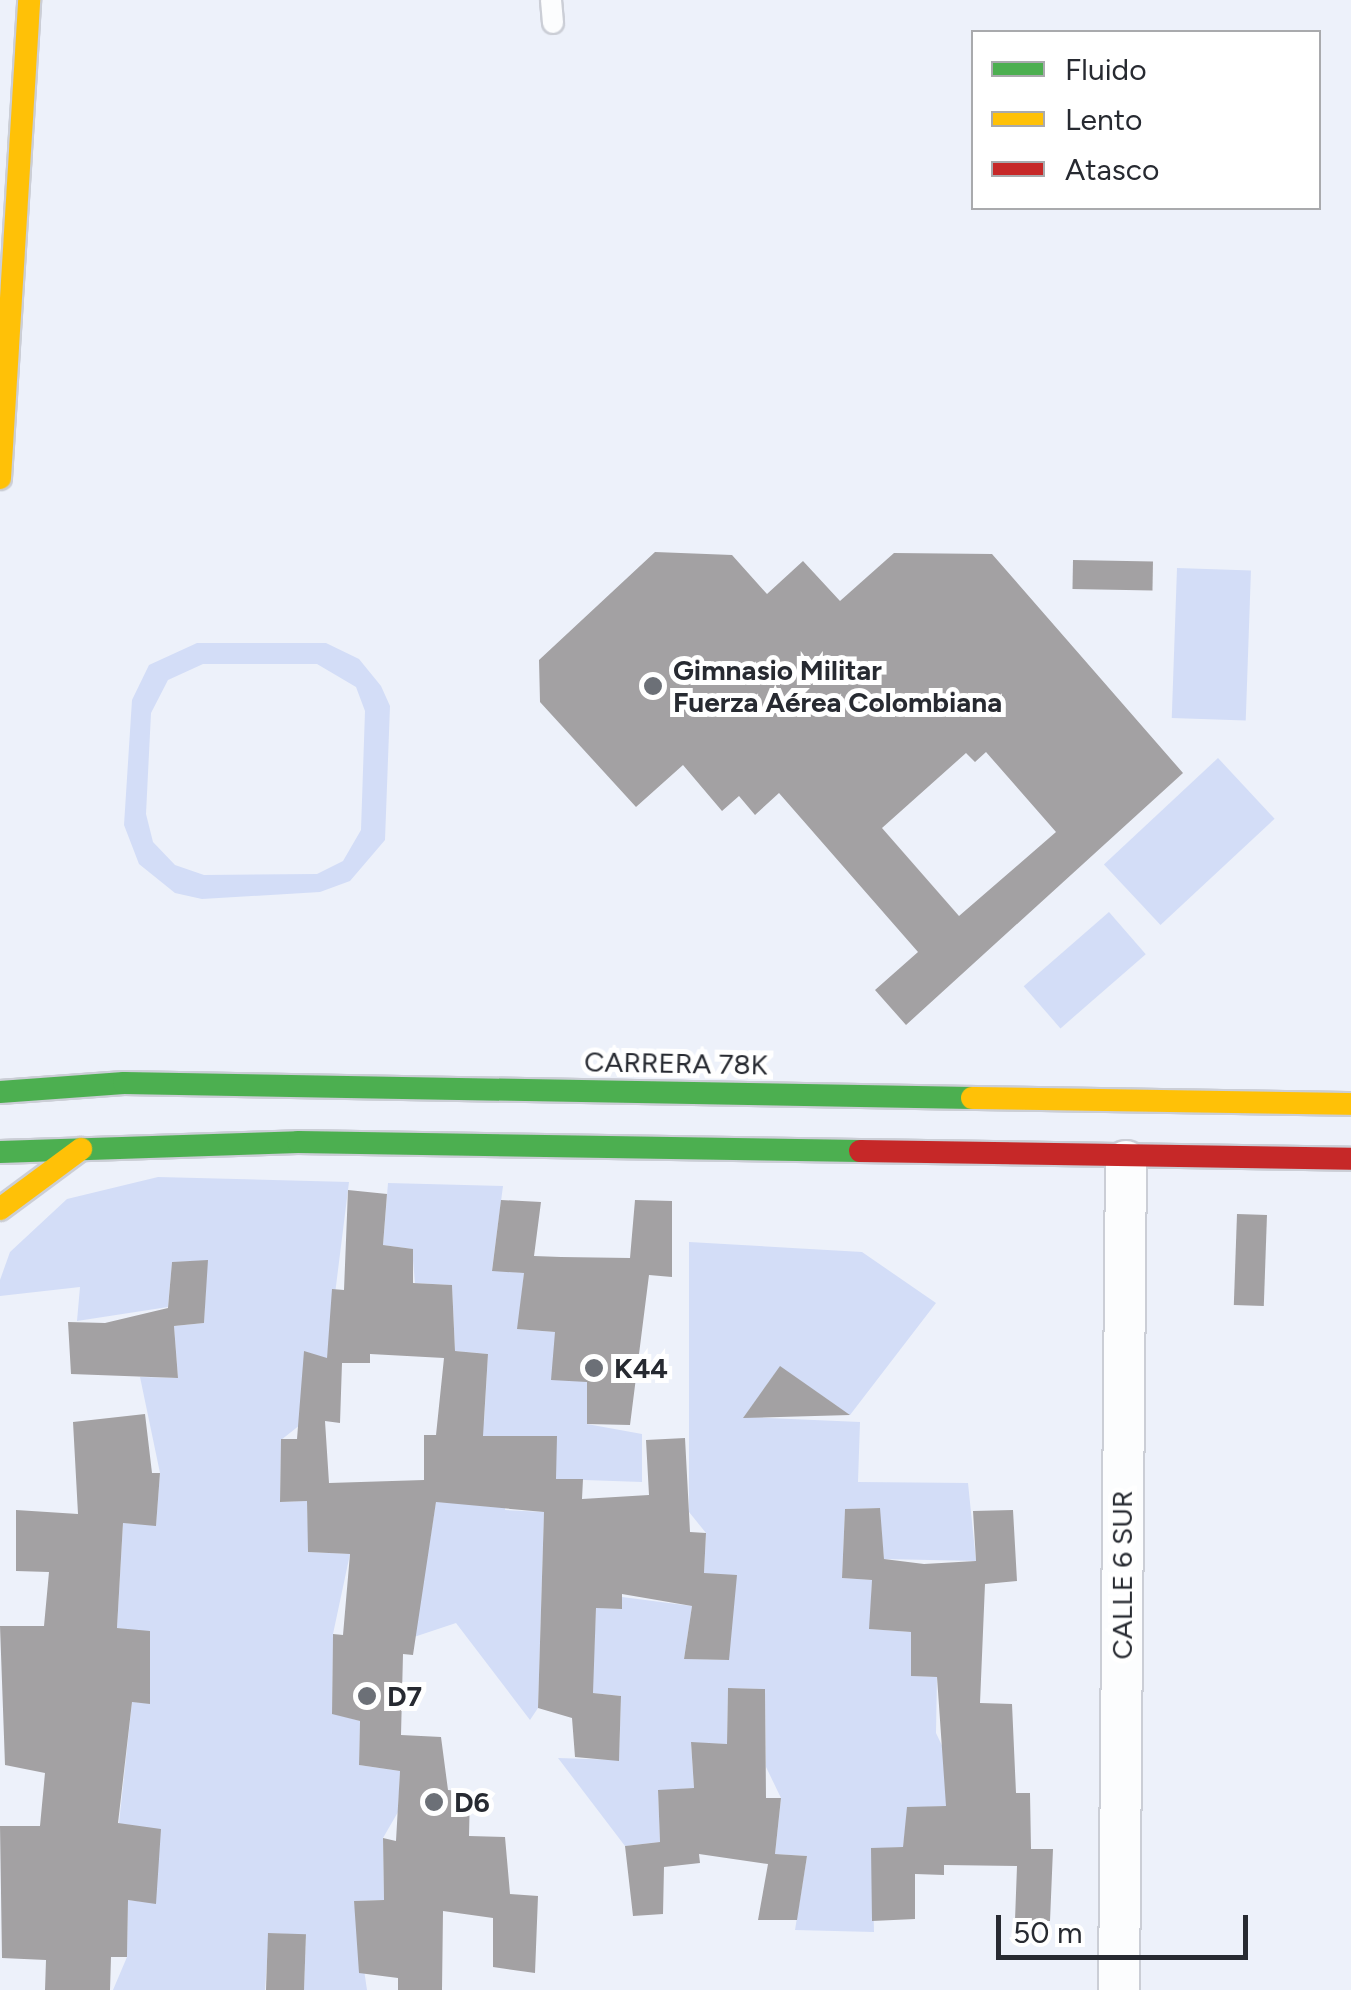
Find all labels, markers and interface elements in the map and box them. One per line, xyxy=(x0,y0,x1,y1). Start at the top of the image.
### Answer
legend xyxy=(971,30,1321,210)
text: Fluido xyxy=(1065,51,1147,88)
text: Lento xyxy=(1065,101,1142,138)
text: Atasco xyxy=(1065,151,1160,188)
place label: Gimnasio Militar Fuerza Aérea Colombiana xyxy=(673,653,1002,719)
marker: Gimnasio Militar Fuerza Aérea Colombiana xyxy=(642,675,664,697)
street label: CARRERA 78K xyxy=(584,1045,768,1081)
place label: K44 xyxy=(614,1351,668,1385)
marker: K44 xyxy=(583,1357,605,1379)
street label: CALLE 6 SUR xyxy=(1105,1490,1139,1660)
place label: D7 xyxy=(387,1679,422,1713)
marker: D7 xyxy=(356,1685,378,1707)
place label: D6 xyxy=(454,1785,490,1819)
marker: D6 xyxy=(423,1791,445,1813)
scale bar xyxy=(1001,1895,1254,1957)
text: 50 m xyxy=(1013,1914,1082,1951)

